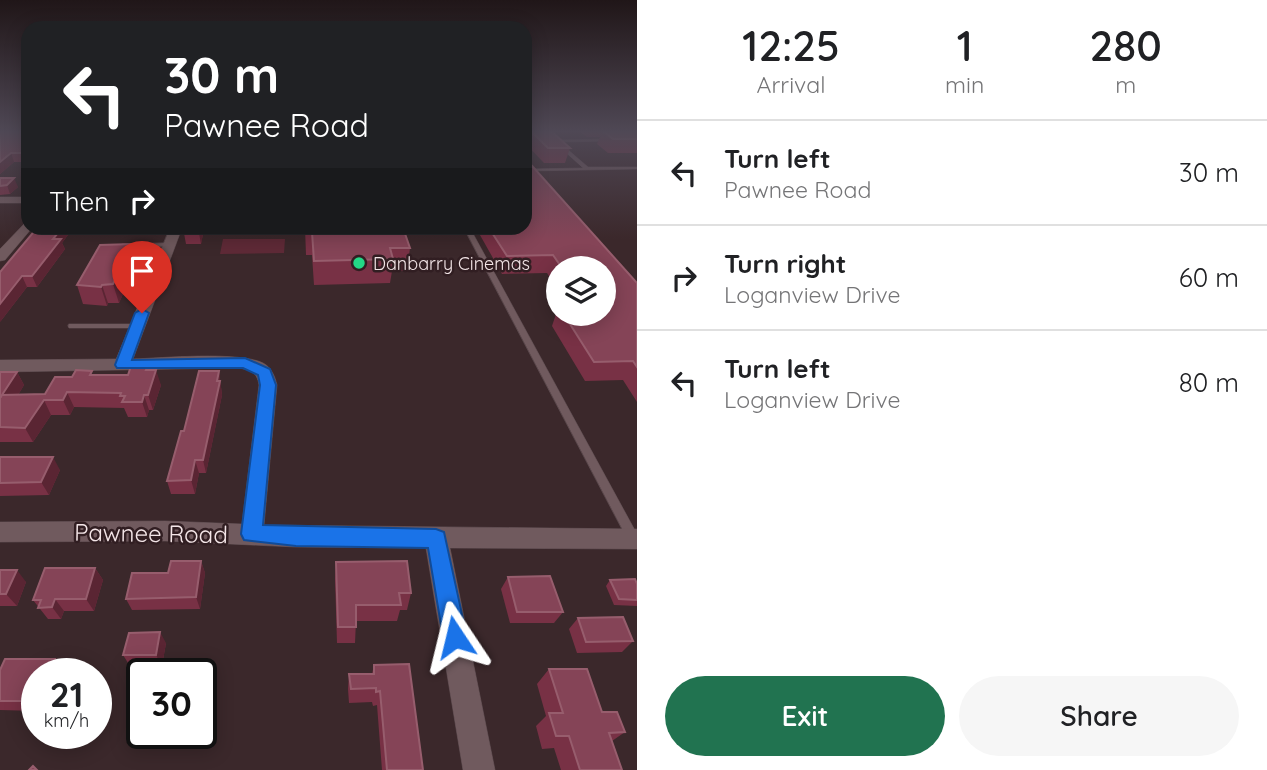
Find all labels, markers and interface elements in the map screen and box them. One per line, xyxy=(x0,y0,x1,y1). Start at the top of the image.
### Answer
text: 12:25 xyxy=(742,19,840,72)
text: 1 xyxy=(957,19,973,72)
text: 280 xyxy=(1090,19,1162,72)
text: 30 m xyxy=(164,44,279,105)
icon: left xyxy=(49,49,140,140)
text: Arrival xyxy=(757,70,825,99)
text: min xyxy=(945,70,984,99)
text: m xyxy=(1115,70,1136,99)
text: Pawnee Road xyxy=(164,105,369,145)
text: Turn left xyxy=(724,142,831,175)
icon: left xyxy=(665,154,703,192)
text: 30 m xyxy=(1179,156,1239,189)
text: Pawnee Road xyxy=(724,175,871,204)
icon: right xyxy=(123,182,161,220)
text: Then xyxy=(49,185,109,218)
pin xyxy=(112,241,172,313)
text: Turn right xyxy=(724,247,846,280)
icon: arrive xyxy=(123,252,161,290)
place label: Danbarry Cinemas xyxy=(373,252,530,275)
marker: Danbarry Cinemas xyxy=(351,255,367,271)
map controls xyxy=(546,256,616,326)
button: layers xyxy=(546,256,616,326)
icon: right xyxy=(665,259,703,297)
text: 60 m xyxy=(1179,261,1239,294)
text: Loganview Drive xyxy=(724,280,901,309)
text: Turn left xyxy=(724,352,831,385)
icon: left xyxy=(665,364,703,402)
text: 80 m xyxy=(1179,366,1239,399)
text: Loganview Drive xyxy=(724,385,901,414)
street label: Pawnee Road xyxy=(74,517,228,549)
position arrow xyxy=(418,600,492,674)
speed limit sign: 30 xyxy=(126,658,217,749)
text: 21 xyxy=(50,672,83,716)
button: Exit xyxy=(665,676,945,756)
button: Share xyxy=(959,676,1239,756)
text: km/h xyxy=(44,709,89,732)

